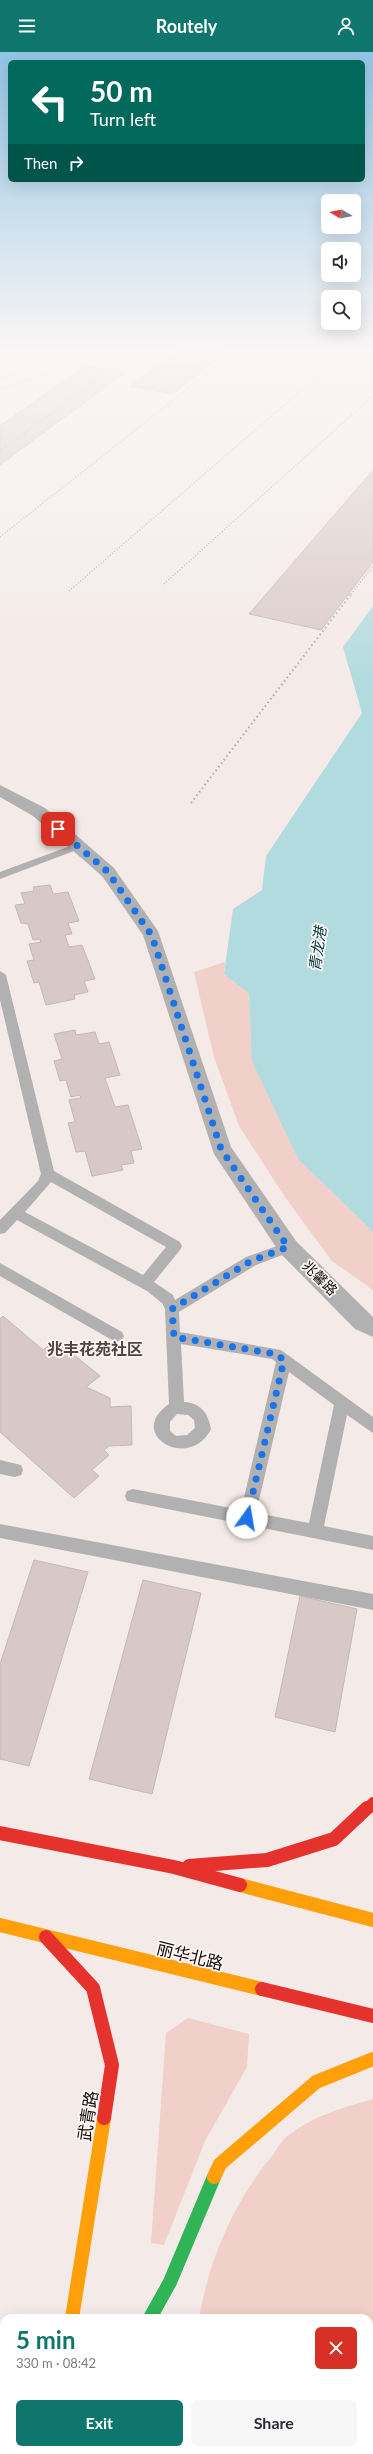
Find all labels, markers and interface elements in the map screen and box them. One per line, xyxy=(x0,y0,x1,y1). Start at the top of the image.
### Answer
icon: menu xyxy=(16,15,38,37)
text: Routely xyxy=(156,15,217,37)
icon: person xyxy=(335,15,357,37)
text: 50 m xyxy=(90,74,153,108)
icon: left xyxy=(24,76,76,128)
text: Turn left xyxy=(90,108,156,130)
icon: right xyxy=(65,152,87,174)
text: Then xyxy=(24,154,57,172)
north arrow xyxy=(321,194,361,234)
map controls xyxy=(321,194,361,330)
button: sound xyxy=(321,242,361,282)
button: search xyxy=(321,290,361,330)
pin xyxy=(41,812,75,846)
icon: arrive xyxy=(47,818,69,840)
water label: 青龙港 xyxy=(305,923,329,972)
street label: 兆馨路 xyxy=(299,1257,341,1299)
district label: 兆丰花苑社区 xyxy=(47,1339,143,1358)
position arrow xyxy=(226,1497,268,1539)
street label: 丽华北路 xyxy=(155,1937,226,1974)
street label: 武青路 xyxy=(73,2089,102,2143)
text: 5 min xyxy=(16,2325,76,2354)
button: close xyxy=(315,2327,357,2369)
text: 330 m · 08:42 xyxy=(16,2355,96,2371)
button: Exit xyxy=(16,2400,183,2446)
button: Share xyxy=(191,2400,357,2446)

